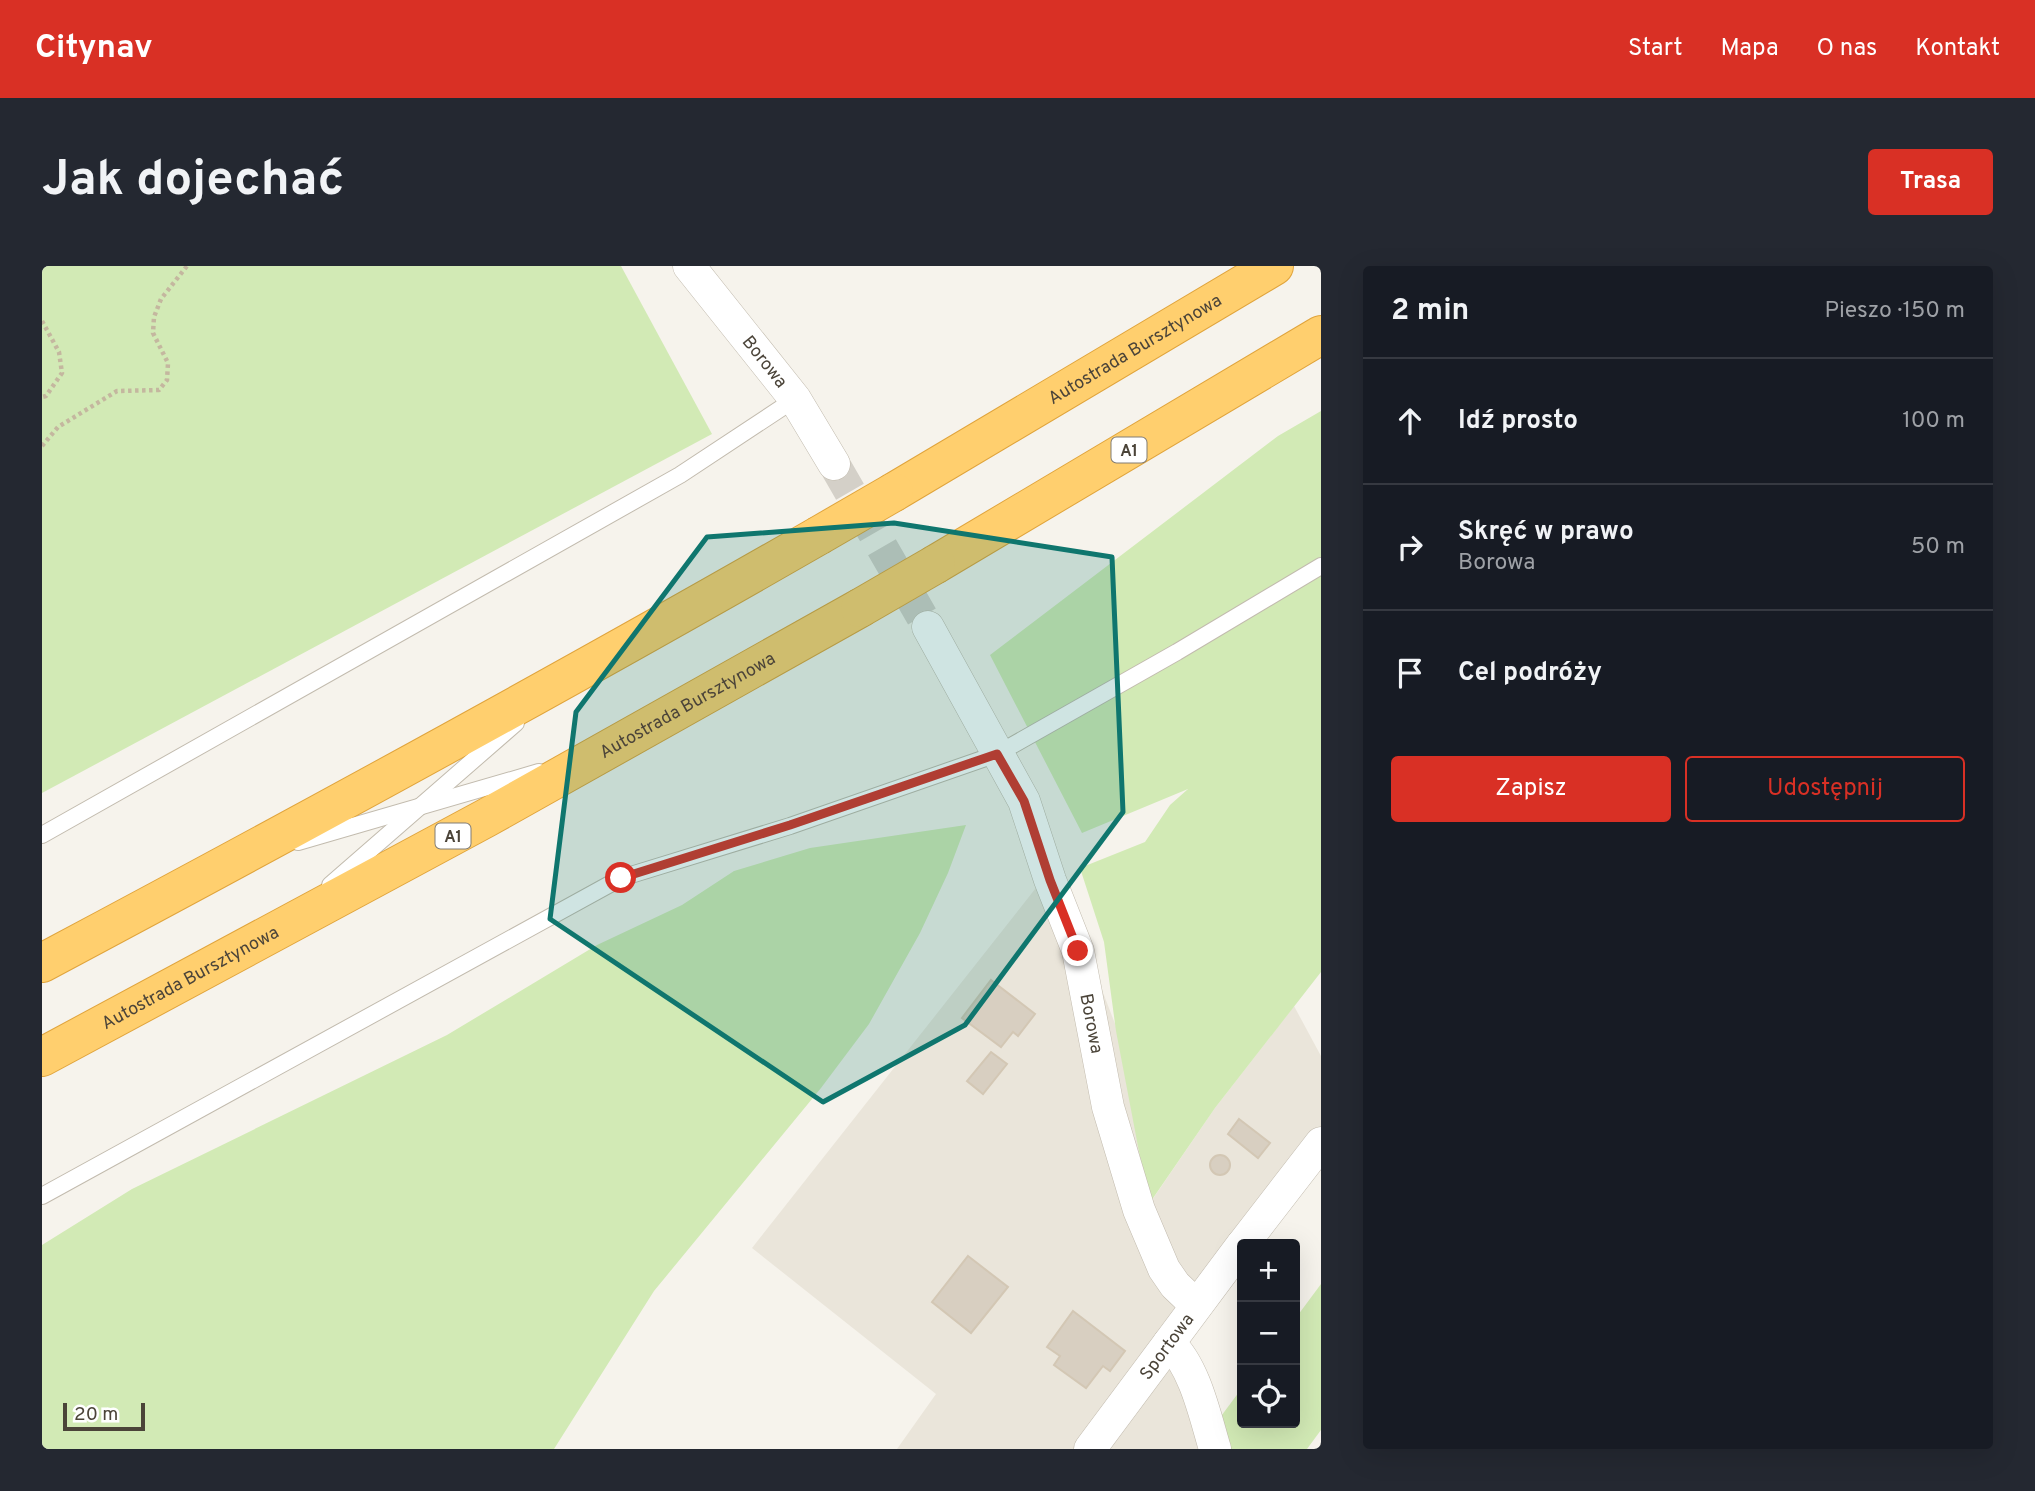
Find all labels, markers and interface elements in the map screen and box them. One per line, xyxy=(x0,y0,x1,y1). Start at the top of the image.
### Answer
text: Citynav xyxy=(35,28,153,70)
text: Start xyxy=(1628,34,1683,64)
text: Mapa xyxy=(1721,34,1779,64)
text: O nas xyxy=(1817,34,1877,64)
text: Kontakt xyxy=(1915,34,2000,64)
button: Trasa xyxy=(1868,149,1993,215)
text: Jak dojechać xyxy=(42,151,344,213)
street label: Autostrada Bursztynowa xyxy=(1044,290,1227,411)
text: 2 min xyxy=(1391,293,1469,330)
text: Pieszo · 150 m xyxy=(1824,297,1965,326)
street label: Borowa xyxy=(736,331,792,393)
icon: ahead xyxy=(1391,402,1429,440)
text: Idź prosto xyxy=(1458,405,1578,438)
text: 100 m xyxy=(1902,407,1965,436)
road number: A1 xyxy=(1112,438,1146,462)
text: Skręć w prawo xyxy=(1458,516,1634,549)
icon: right xyxy=(1391,528,1429,566)
text: 50 m xyxy=(1911,533,1965,562)
text: Borowa xyxy=(1458,549,1535,578)
street label: Autostrada Bursztynowa xyxy=(596,648,780,765)
icon: arrive xyxy=(1391,654,1429,692)
text: Cel podróży xyxy=(1458,657,1602,690)
button: Zapisz xyxy=(1391,756,1671,822)
button: Udostępnij xyxy=(1685,756,1965,822)
road number: A1 xyxy=(436,824,470,848)
route start xyxy=(605,862,636,893)
street label: Autostrada Bursztynowa xyxy=(98,922,283,1036)
route end xyxy=(1062,935,1093,966)
street label: Borowa xyxy=(1073,992,1107,1056)
map controls xyxy=(1237,1239,1300,1428)
button: + xyxy=(1237,1239,1300,1302)
button: − xyxy=(1237,1302,1300,1365)
street label: Sportowa xyxy=(1135,1309,1200,1385)
button: locate xyxy=(1237,1365,1300,1428)
scale bar xyxy=(63,1400,145,1432)
text: 20 m xyxy=(74,1403,118,1427)

